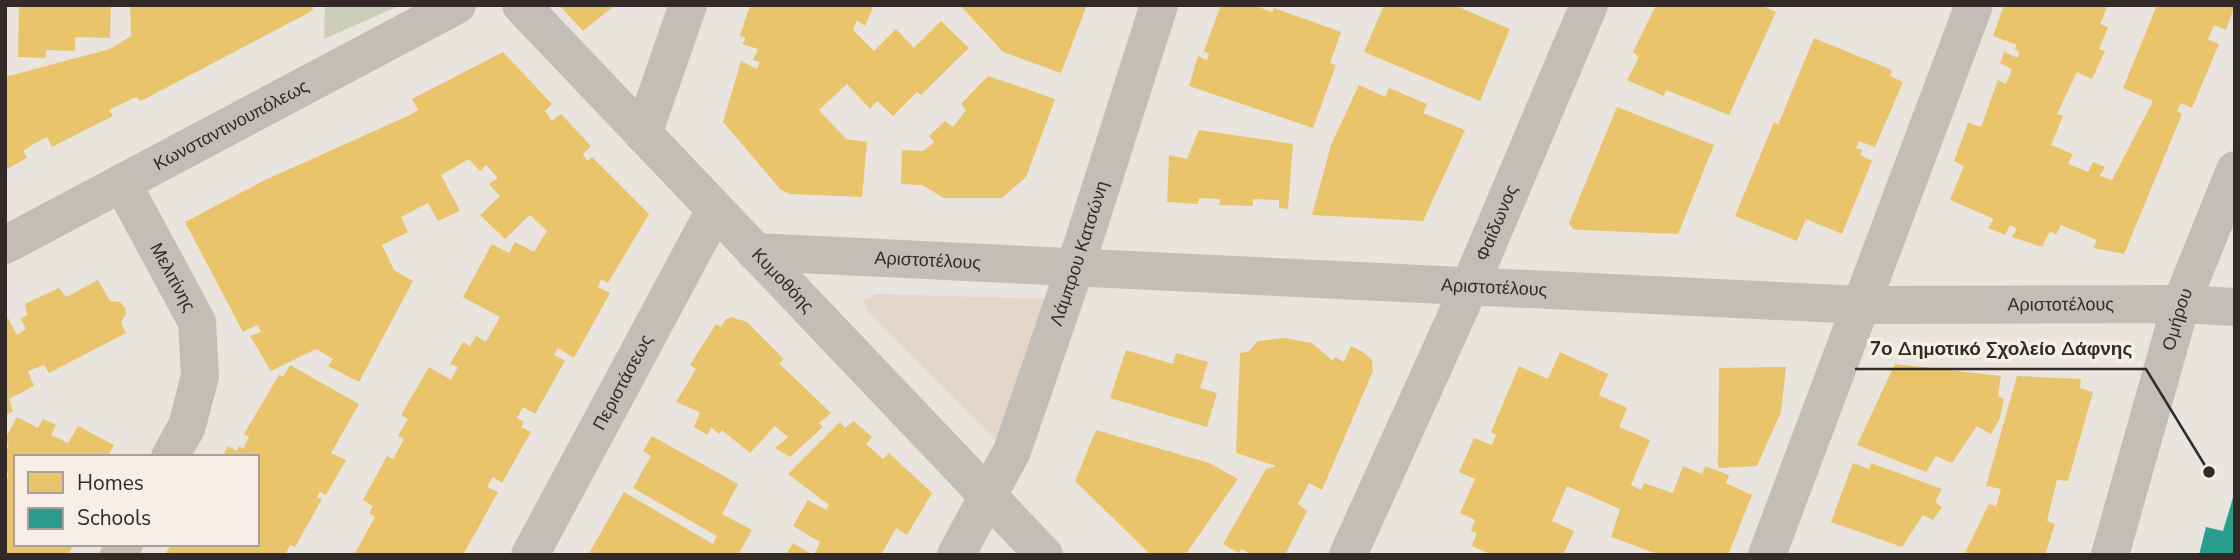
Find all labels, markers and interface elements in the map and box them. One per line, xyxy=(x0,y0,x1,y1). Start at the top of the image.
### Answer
street label: Κωνσταντινουπόλεως xyxy=(149,74,313,176)
street label: Λάμπρου Κατσώνη xyxy=(1044,178,1114,329)
street label: Φαίδωνος xyxy=(1470,181,1524,265)
street label: Μελιτίνης xyxy=(144,239,201,316)
street label: Κυμοθόης xyxy=(746,243,820,318)
street label: Αριστοτέλους xyxy=(874,246,982,275)
street label: Αριστοτέλους xyxy=(1440,273,1548,302)
street label: Ομήρου xyxy=(2156,284,2198,353)
street label: Αριστοτέλους xyxy=(2007,292,2114,317)
callout: 7ο Δημοτικό Σχολείο Δάφνης xyxy=(1855,329,2146,369)
street label: Περιστάσεως xyxy=(587,330,658,434)
text: 7ο Δημοτικό Σχολείο Δάφνης xyxy=(1870,336,2132,362)
legend xyxy=(14,455,259,546)
text: Homes xyxy=(77,469,144,497)
text: Schools xyxy=(77,504,151,532)

